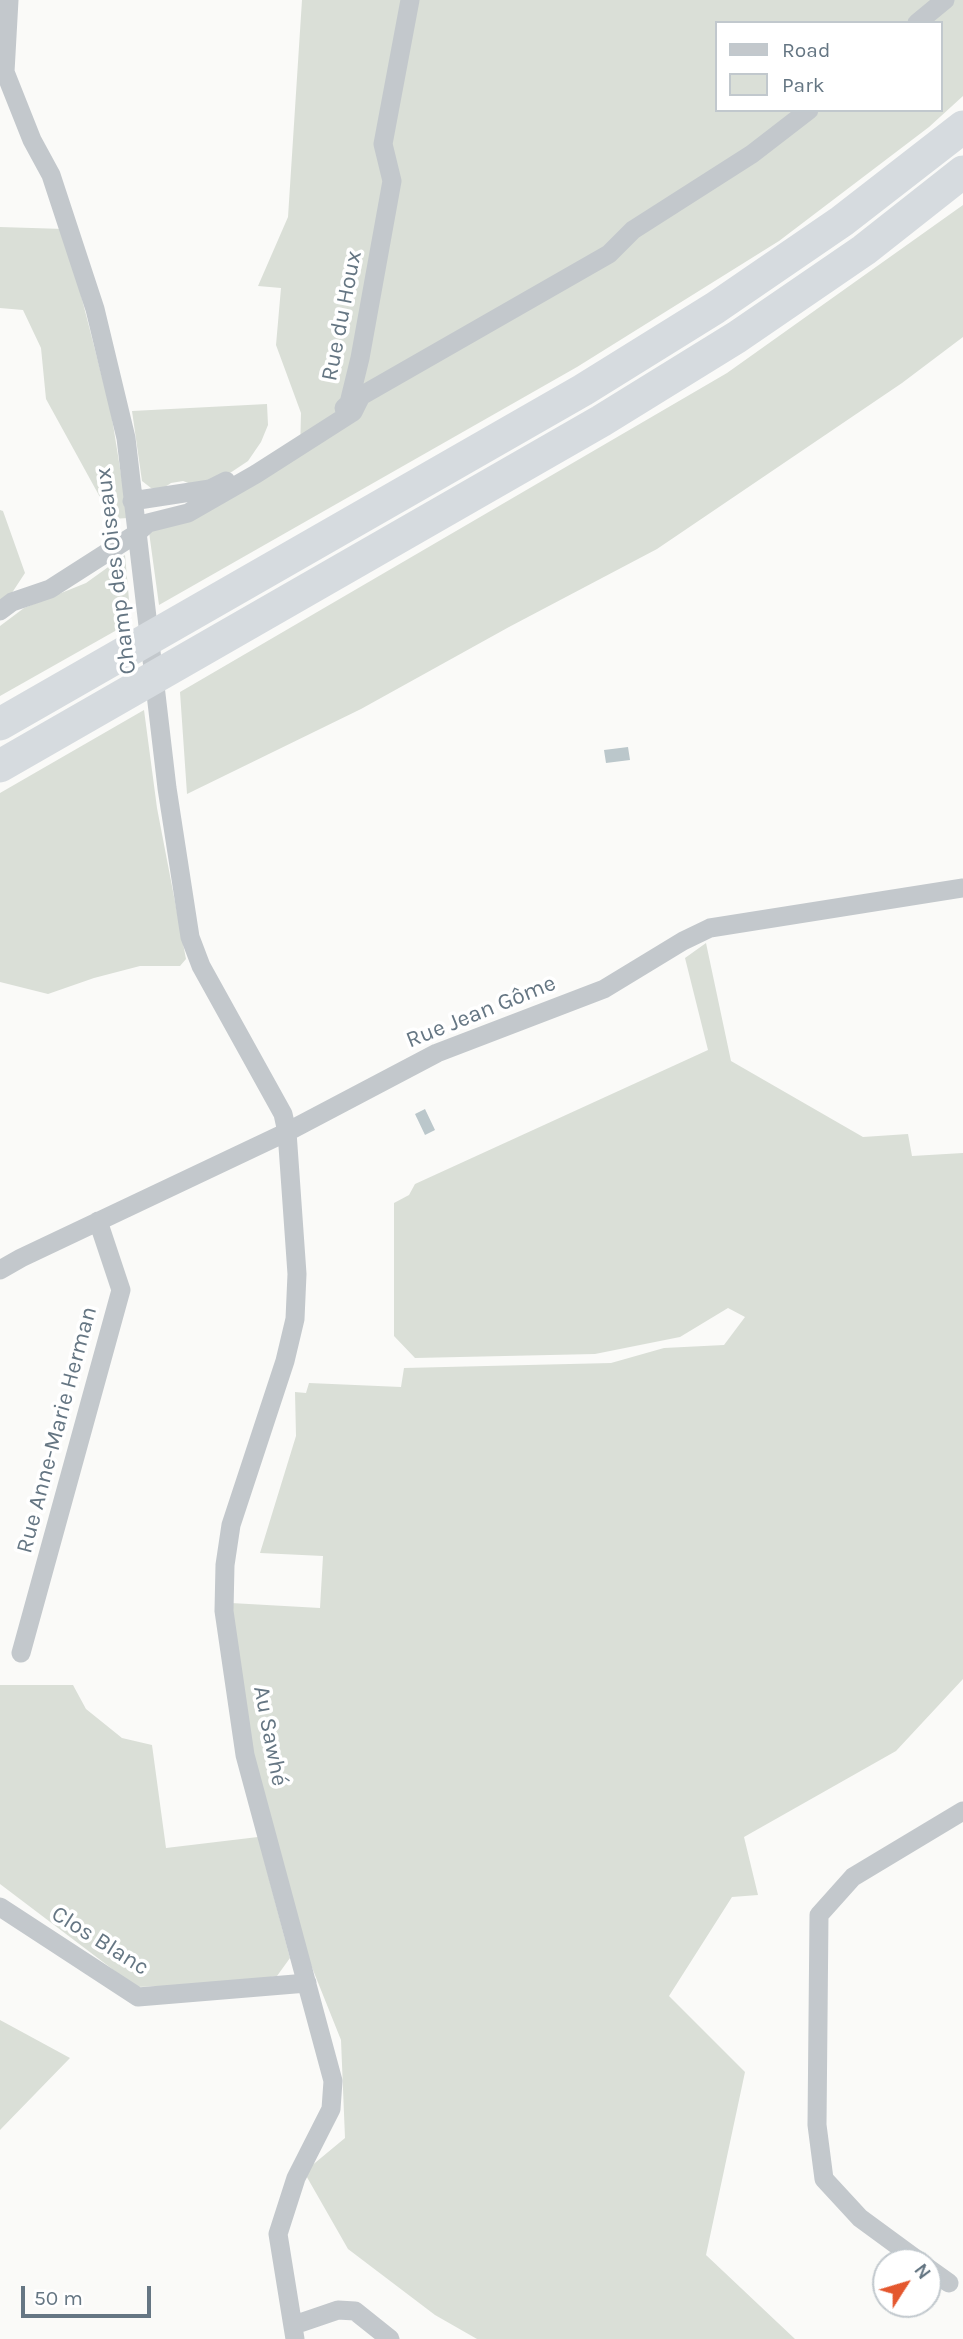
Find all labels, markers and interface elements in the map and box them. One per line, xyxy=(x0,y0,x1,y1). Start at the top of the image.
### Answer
legend xyxy=(715,21,942,112)
text: Road xyxy=(782,38,830,62)
text: Park xyxy=(782,73,825,97)
street label: Rue du Houx xyxy=(316,249,368,383)
street label: Champ des Oiseaux xyxy=(90,466,142,676)
street label: Rue Jean Gôme xyxy=(402,969,560,1055)
street label: Rue Anne-Marie Herman xyxy=(11,1304,103,1556)
street label: Au Sawhé xyxy=(247,1684,293,1788)
street label: Clos Blanc xyxy=(46,1900,154,1982)
north arrow xyxy=(872,2248,942,2318)
text: N xyxy=(909,2260,935,2284)
scale bar xyxy=(24,2272,154,2316)
text: 50 m xyxy=(34,2286,83,2310)

